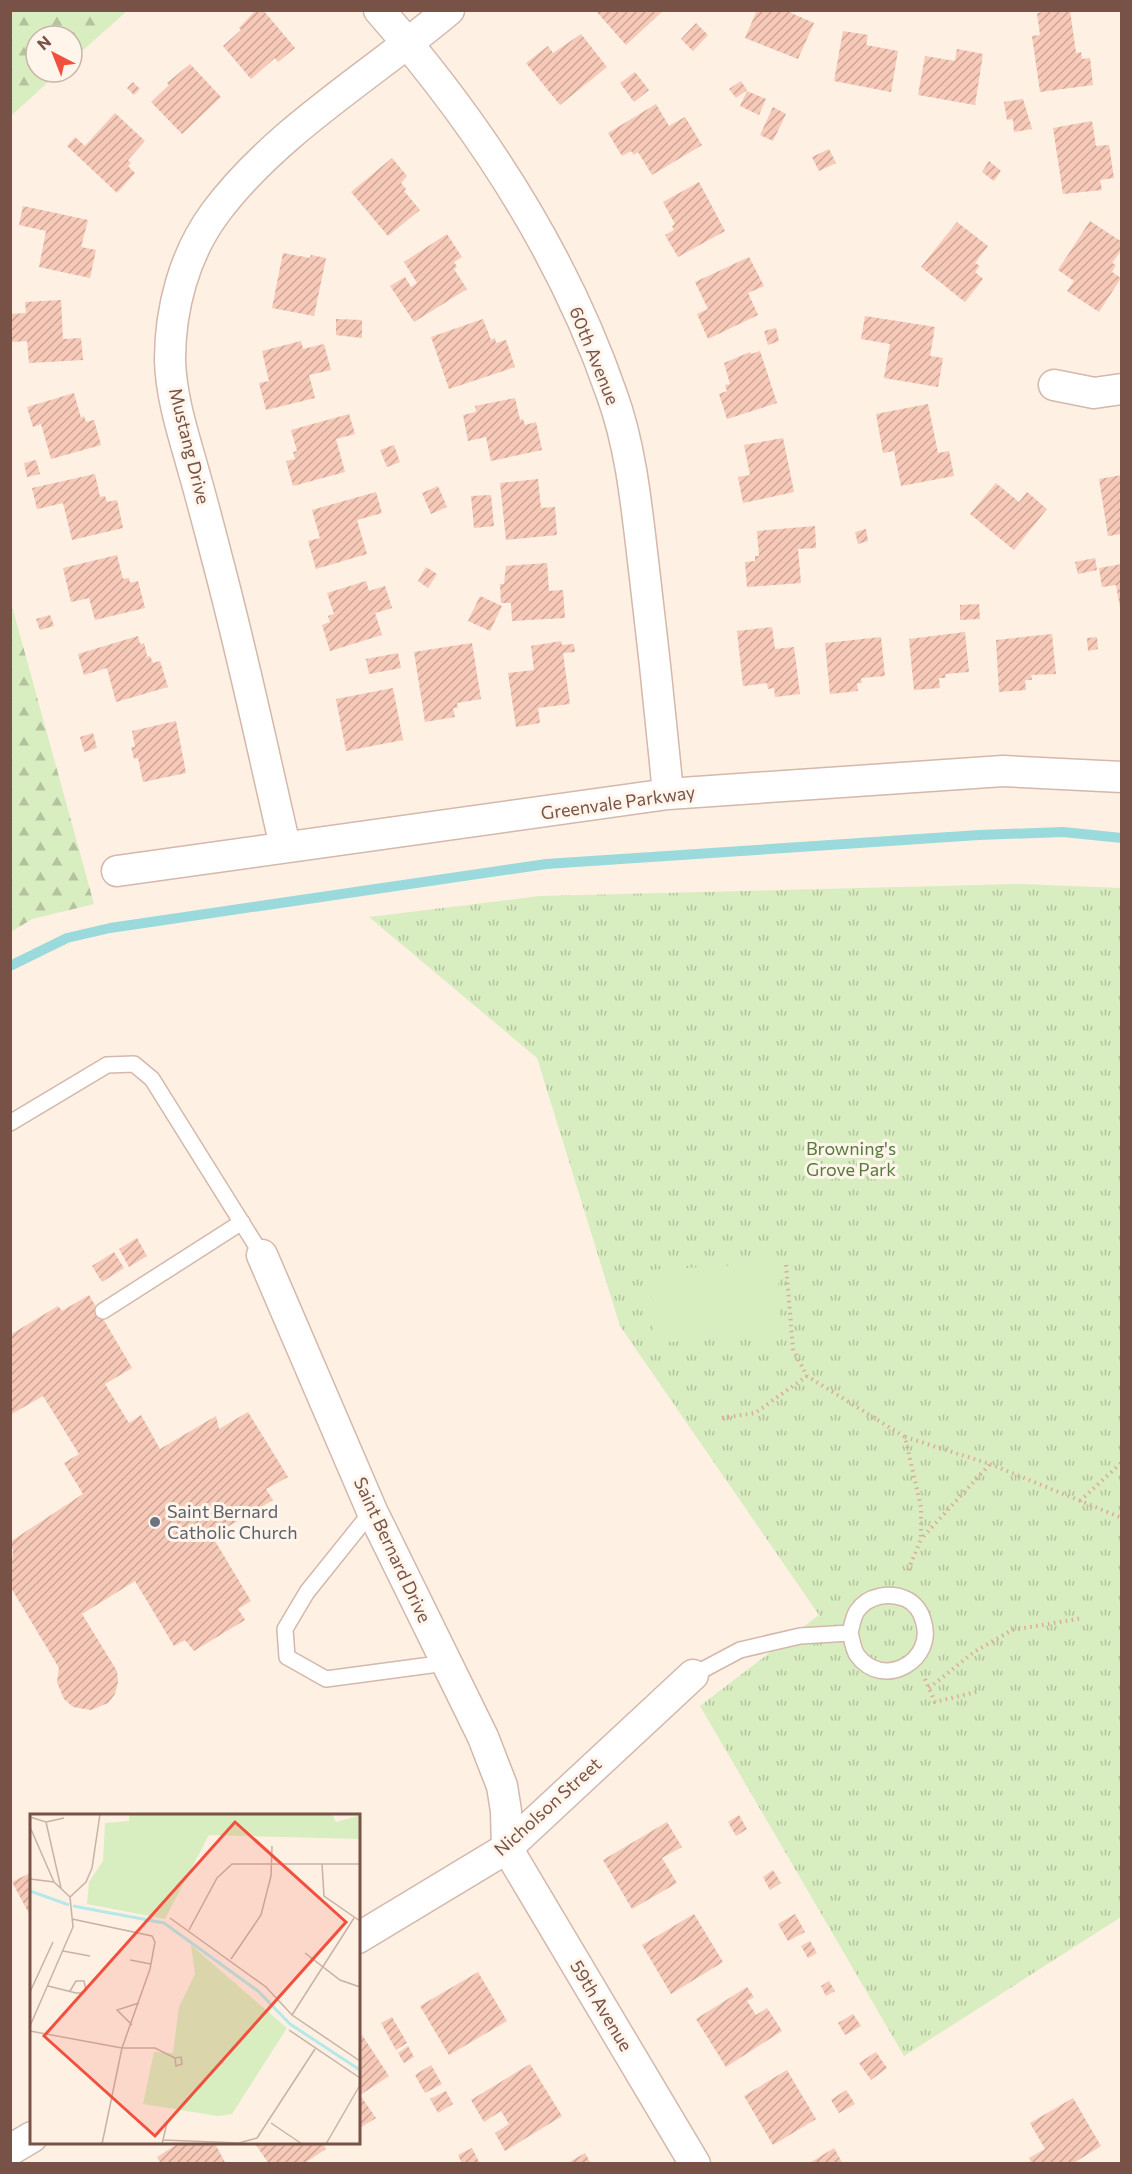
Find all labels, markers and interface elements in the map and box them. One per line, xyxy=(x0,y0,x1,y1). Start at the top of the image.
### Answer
north arrow xyxy=(24,24,84,84)
text: N xyxy=(33,31,54,54)
street label: 60th Avenue xyxy=(565,303,625,408)
street label: Mustang Drive xyxy=(165,385,215,506)
street label: Greenvale Parkway xyxy=(539,780,696,824)
park label: Browning's Grove Park xyxy=(806,1137,896,1180)
street label: Saint Bernard Drive xyxy=(350,1473,436,1626)
place label: Saint Bernard Catholic Church xyxy=(167,1500,298,1543)
marker: Saint Bernard Catholic Church xyxy=(148,1515,162,1529)
street label: Nicholson Street xyxy=(489,1752,605,1860)
inset map xyxy=(30,1814,360,2144)
street label: 59th Avenue xyxy=(566,1956,638,2055)

